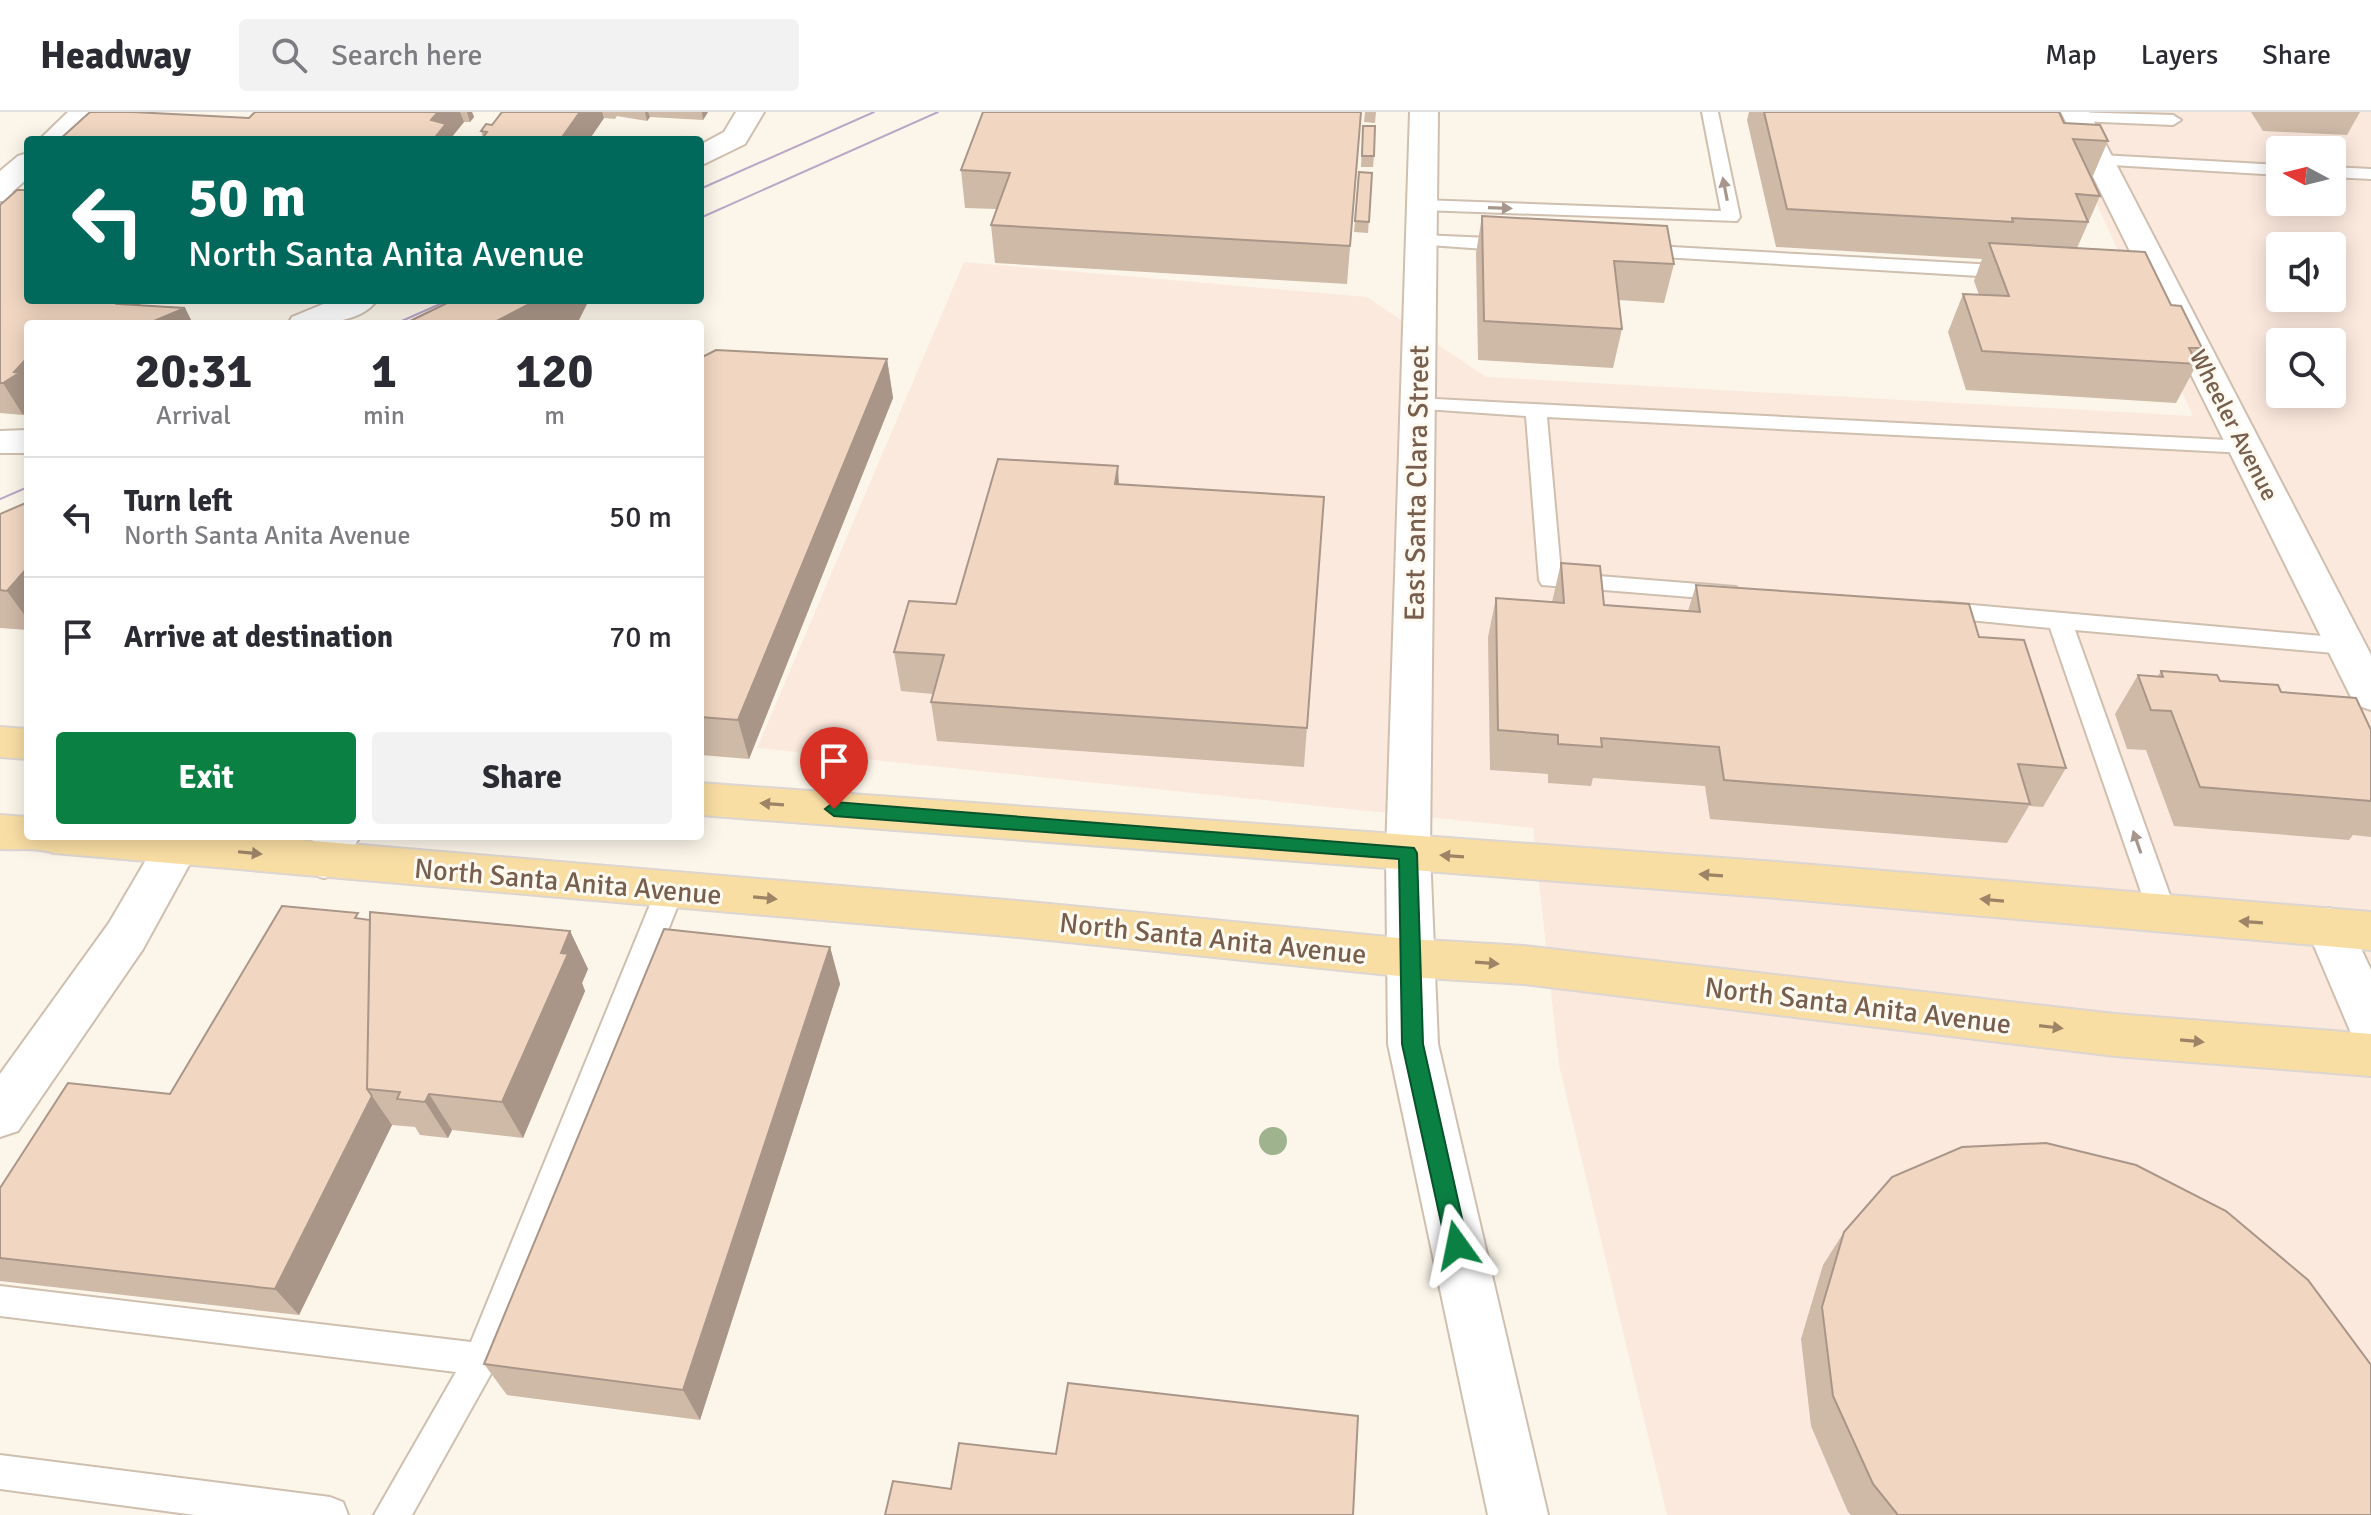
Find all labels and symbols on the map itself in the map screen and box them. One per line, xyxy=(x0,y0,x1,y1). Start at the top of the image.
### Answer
north arrow xyxy=(2266,136,2346,216)
one-way arrow xyxy=(1719,177,1731,202)
one-way arrow xyxy=(1488,202,1513,215)
street label: Wheeler Avenue xyxy=(2183,344,2285,506)
street label: East Santa Clara Street xyxy=(1398,345,1436,621)
pin xyxy=(800,727,868,809)
one-way arrow xyxy=(759,797,784,810)
one-way arrow xyxy=(2131,830,2143,854)
one-way arrow xyxy=(238,847,263,860)
one-way arrow xyxy=(1439,849,1464,862)
street label: North Santa Anita Avenue xyxy=(413,852,723,912)
one-way arrow xyxy=(1698,868,1723,881)
one-way arrow xyxy=(753,892,778,905)
one-way arrow xyxy=(1979,893,2004,906)
street label: North Santa Anita Avenue xyxy=(1058,906,1368,972)
one-way arrow xyxy=(2238,915,2263,928)
one-way arrow xyxy=(1475,957,1500,970)
street label: North Santa Anita Avenue xyxy=(1703,970,2013,1042)
one-way arrow xyxy=(2039,1021,2064,1034)
one-way arrow xyxy=(2180,1035,2205,1048)
position arrow xyxy=(1415,1203,1499,1287)

